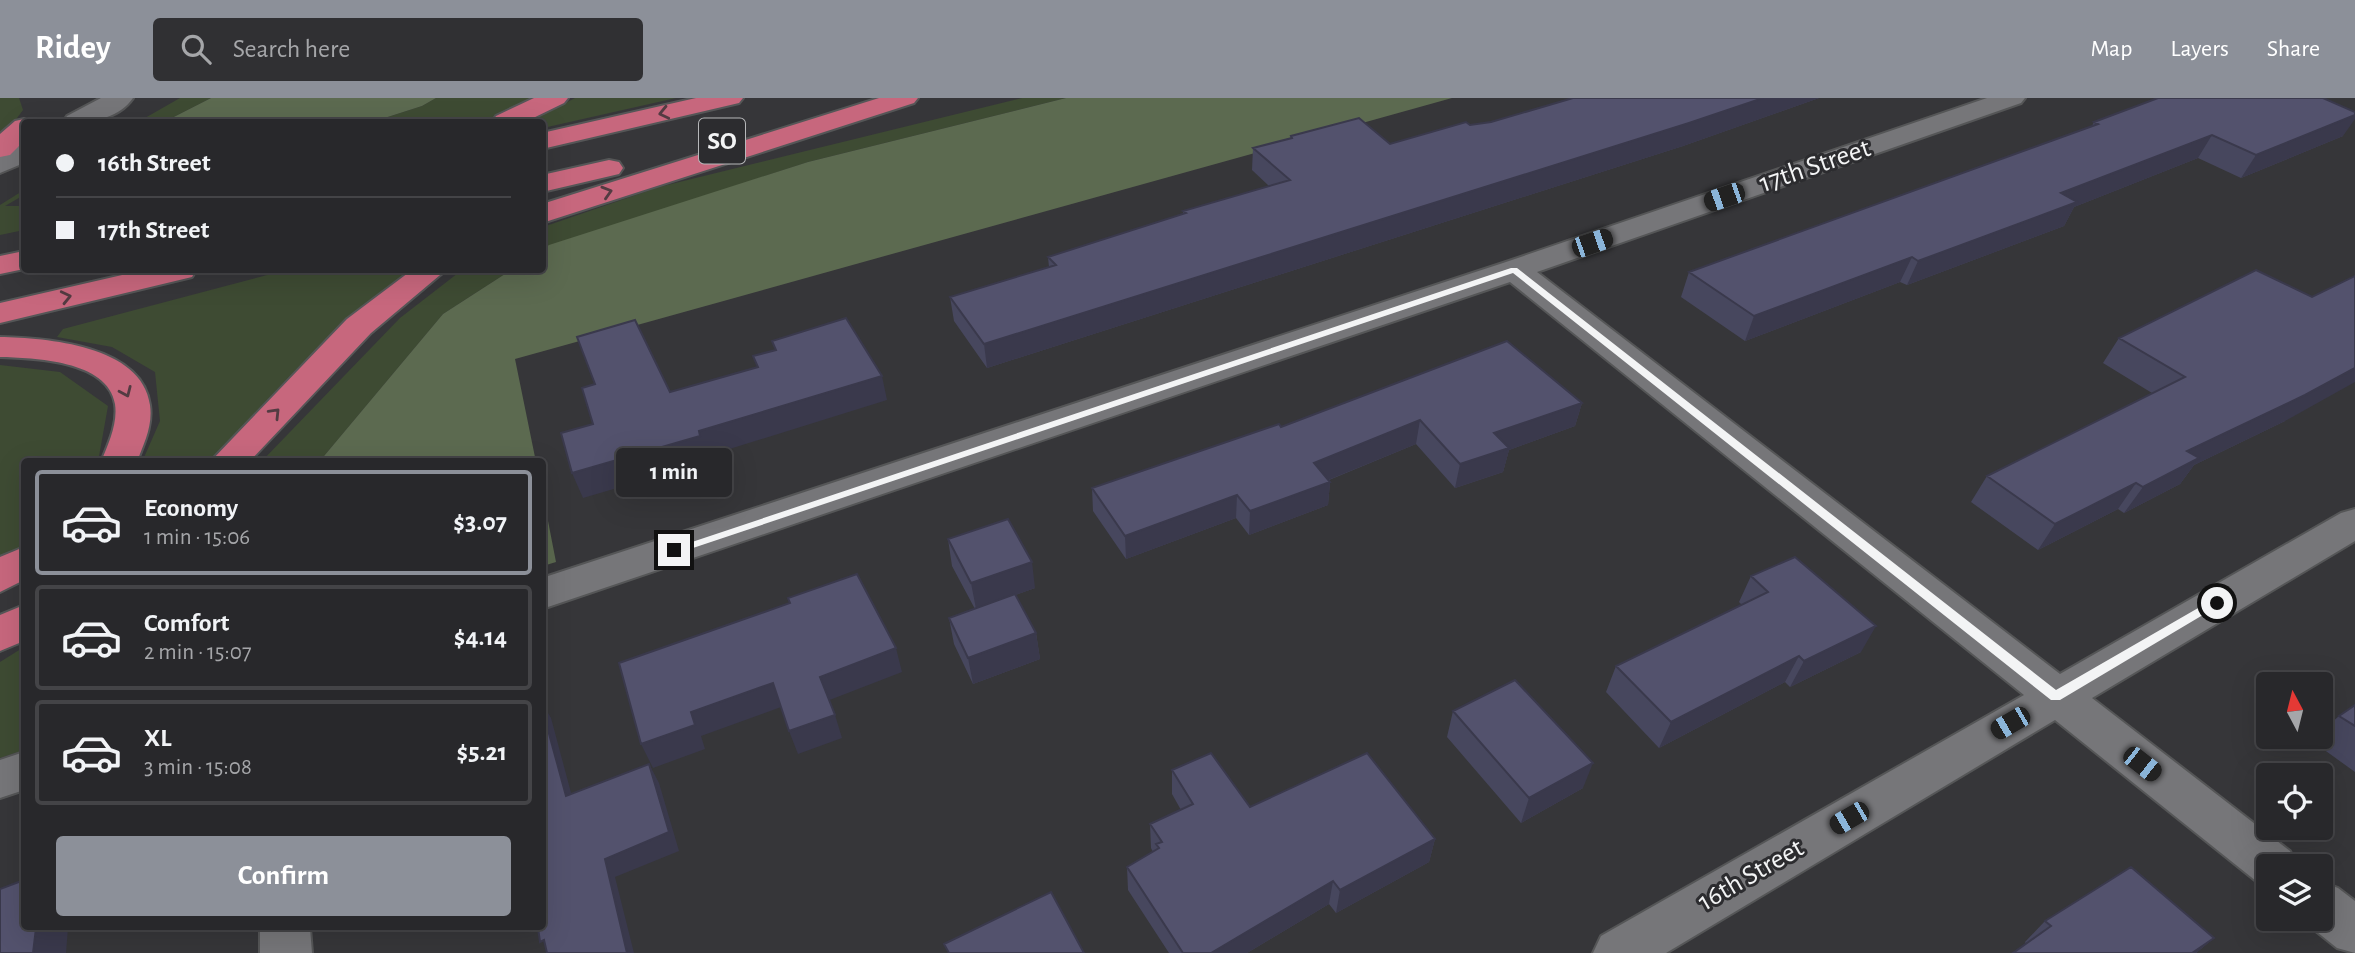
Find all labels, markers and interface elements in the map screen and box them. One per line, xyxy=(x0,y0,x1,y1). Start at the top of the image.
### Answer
search box xyxy=(153,18,643,81)
icon: search xyxy=(177,30,215,68)
text: Ridey xyxy=(35,32,111,65)
text: Search here xyxy=(233,36,350,62)
text: Map xyxy=(2090,37,2132,61)
text: Layers xyxy=(2170,37,2229,61)
text: Share xyxy=(2267,37,2320,61)
one-way arrow xyxy=(658,105,670,120)
road number: SO xyxy=(699,118,745,164)
street label: 17th Street xyxy=(1756,134,1874,198)
text: 16th Street xyxy=(98,150,211,176)
car xyxy=(1701,180,1748,214)
one-way arrow xyxy=(601,186,613,201)
text: 17th Street xyxy=(98,217,209,243)
car xyxy=(1569,226,1616,260)
one-way arrow xyxy=(60,291,72,305)
one-way arrow xyxy=(118,385,132,397)
one-way arrow xyxy=(266,408,279,421)
callout: 1 min xyxy=(616,448,732,498)
text: 1 min xyxy=(650,461,698,484)
icon: car xyxy=(60,491,123,554)
text: Economy xyxy=(144,495,238,521)
text: $3.07 xyxy=(453,509,507,535)
text: 1 min · 15:06 xyxy=(144,526,250,549)
route end xyxy=(658,534,690,566)
route start xyxy=(2201,587,2233,619)
icon: car xyxy=(60,606,123,669)
text: Comfort xyxy=(144,610,229,636)
text: $4.14 xyxy=(454,624,507,650)
text: 2 min · 15:07 xyxy=(144,641,251,664)
north arrow xyxy=(2256,672,2333,749)
map controls xyxy=(2256,672,2333,931)
car xyxy=(1987,703,2034,743)
icon: car xyxy=(60,721,123,784)
text: XL xyxy=(144,725,171,751)
text: $5.21 xyxy=(457,739,507,765)
car xyxy=(2119,743,2166,785)
text: 3 min · 15:08 xyxy=(144,756,252,779)
button: locate xyxy=(2256,763,2333,840)
car xyxy=(1826,798,1873,838)
street label: 16th Street xyxy=(1693,834,1809,916)
button: Confirm xyxy=(56,836,511,916)
button: layers xyxy=(2256,854,2333,931)

